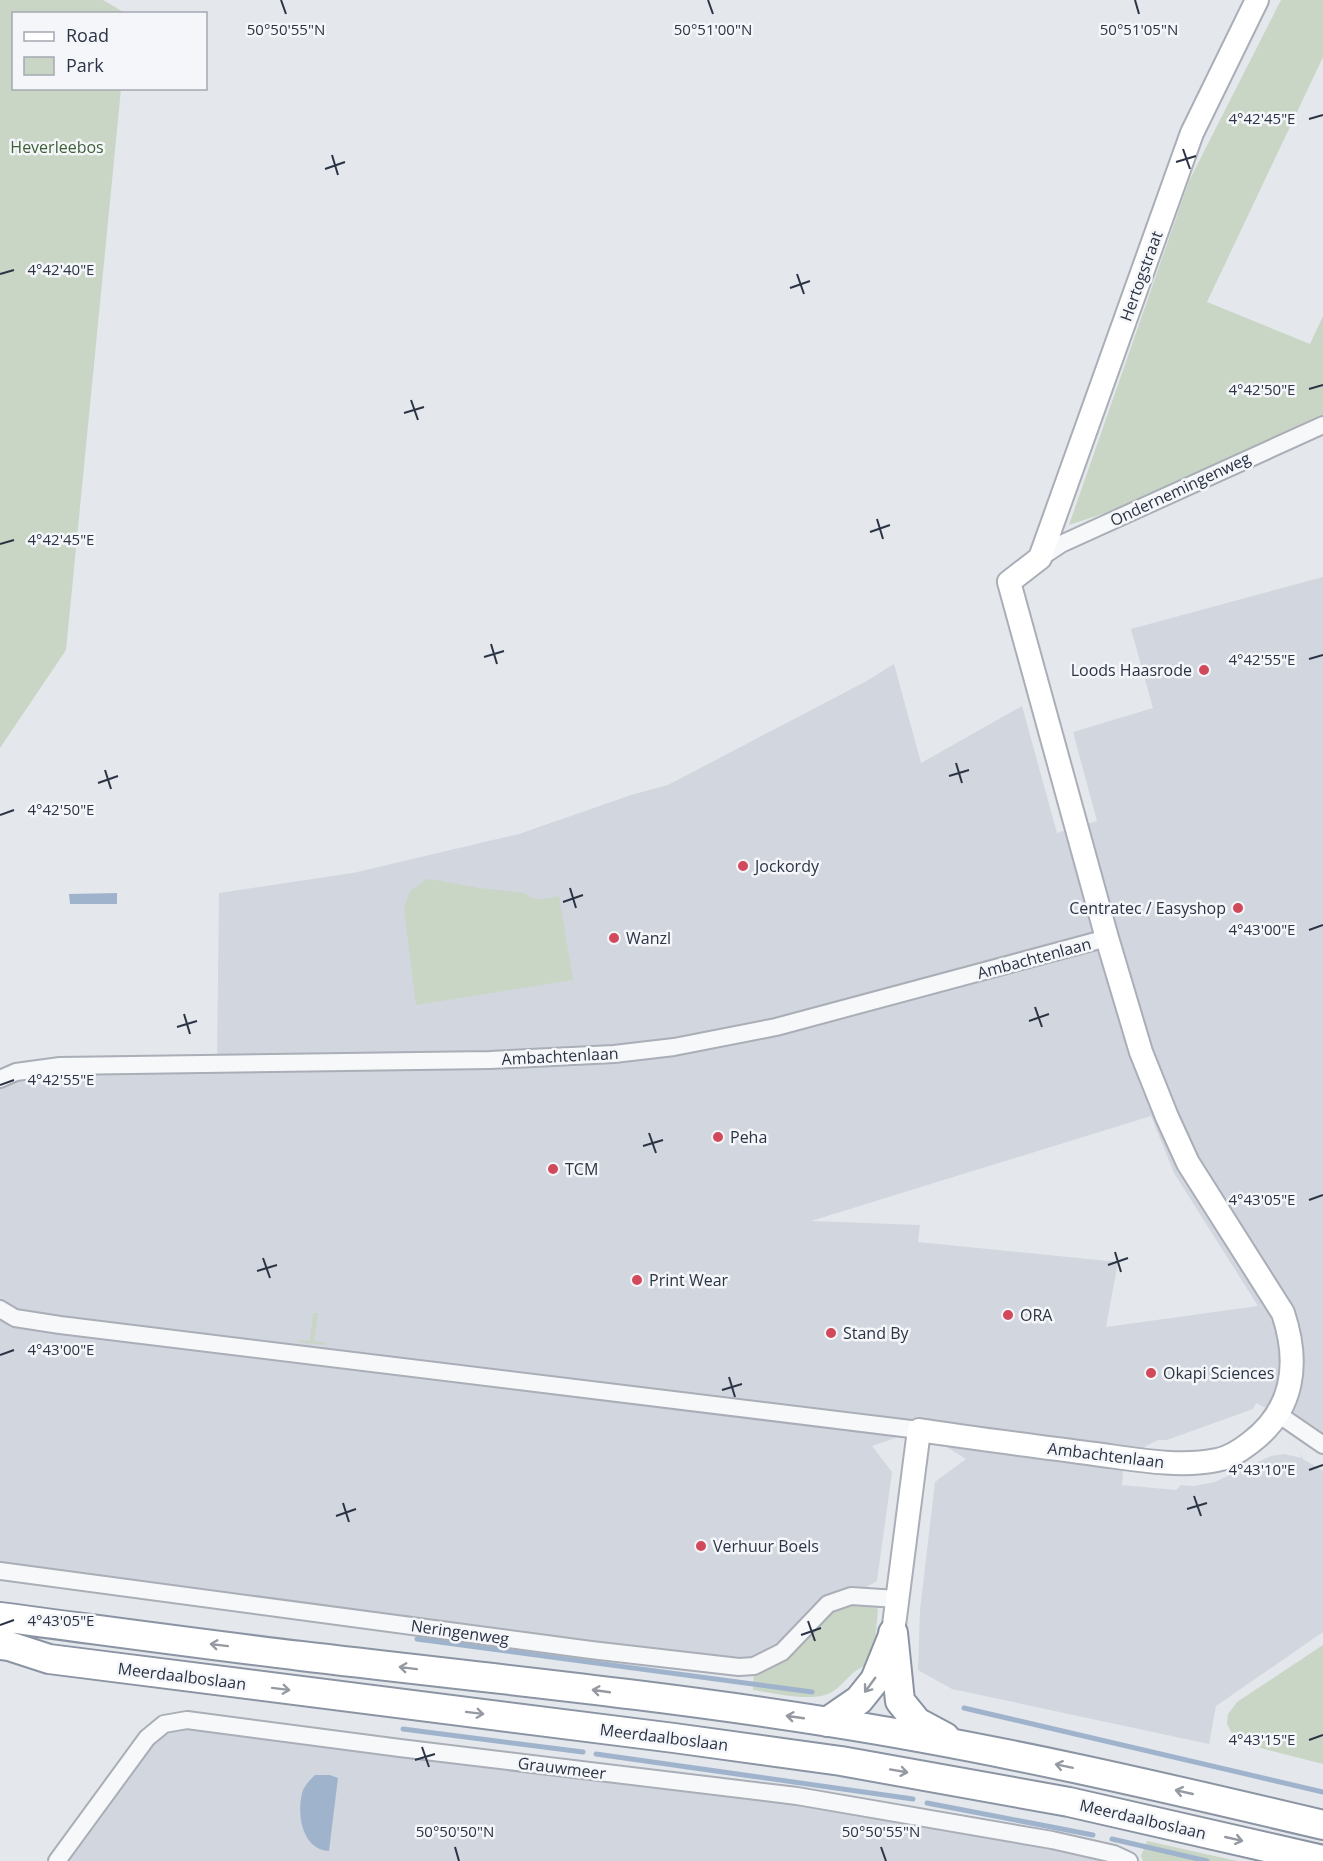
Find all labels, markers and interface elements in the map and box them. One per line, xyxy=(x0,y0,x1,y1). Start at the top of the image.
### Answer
legend xyxy=(12,12,207,90)
text: 50°50'55"N xyxy=(247,19,325,39)
text: 50°51'00"N xyxy=(674,19,752,39)
text: 50°51'05"N xyxy=(1100,19,1178,39)
text: Road xyxy=(66,23,109,47)
text: Park xyxy=(66,53,104,77)
text: 4°42'45"E xyxy=(1229,108,1295,128)
park label: Heverleebos xyxy=(10,136,104,158)
street label: Hertogstraat xyxy=(1114,227,1168,324)
text: 4°42'40"E xyxy=(28,259,94,279)
text: 4°42'50"E xyxy=(1229,379,1295,399)
street label: Ondernemingenweg xyxy=(1106,447,1254,531)
text: 4°42'45"E xyxy=(28,529,94,549)
text: 4°42'55"E xyxy=(1229,649,1295,669)
place label: Loods Haasrode xyxy=(1071,659,1192,681)
marker: Loods Haasrode xyxy=(1197,663,1211,677)
text: 4°42'50"E xyxy=(28,799,94,819)
place label: Jockordy xyxy=(753,855,820,877)
marker: Jockordy xyxy=(736,859,750,873)
place label: Centratec / Easyshop xyxy=(1069,897,1226,919)
marker: Centratec / Easyshop xyxy=(1231,901,1245,915)
text: 4°43'00"E xyxy=(1229,919,1295,939)
place label: Wanzl xyxy=(626,927,671,949)
marker: Wanzl xyxy=(607,931,621,945)
street label: Ambachtenlaan xyxy=(975,932,1093,984)
street label: Ambachtenlaan xyxy=(501,1042,619,1070)
text: 4°42'55"E xyxy=(28,1069,94,1089)
place label: Peha xyxy=(730,1126,767,1148)
marker: Peha xyxy=(711,1130,725,1144)
place label: TCM xyxy=(565,1158,598,1180)
marker: TCM xyxy=(546,1162,560,1176)
text: 4°43'05"E xyxy=(1229,1189,1295,1209)
place label: Print Wear xyxy=(649,1269,729,1291)
marker: Print Wear xyxy=(630,1273,644,1287)
place label: ORA xyxy=(1020,1304,1053,1326)
marker: ORA xyxy=(1001,1308,1015,1322)
place label: Stand By xyxy=(843,1322,909,1344)
marker: Stand By xyxy=(824,1326,838,1340)
text: 4°43'00"E xyxy=(28,1339,94,1359)
place label: Okapi Sciences xyxy=(1163,1362,1274,1384)
marker: Okapi Sciences xyxy=(1144,1366,1158,1380)
street label: Ambachtenlaan xyxy=(1046,1437,1166,1473)
text: 4°43'10"E xyxy=(1229,1459,1295,1479)
place label: Verhuur Boels xyxy=(713,1535,819,1557)
marker: Verhuur Boels xyxy=(694,1539,708,1553)
text: 4°43'05"E xyxy=(28,1610,94,1630)
street label: Neringenweg xyxy=(409,1614,511,1650)
one-way arrow xyxy=(209,1640,229,1651)
street label: Meerdaalboslaan xyxy=(117,1657,247,1695)
one-way arrow xyxy=(398,1663,418,1674)
one-way arrow xyxy=(864,1677,876,1693)
one-way arrow xyxy=(271,1684,291,1695)
one-way arrow xyxy=(592,1686,612,1697)
one-way arrow xyxy=(465,1707,484,1718)
one-way arrow xyxy=(785,1712,805,1723)
street label: Meerdaalboslaan xyxy=(599,1718,729,1756)
text: 4°43'15"E xyxy=(1229,1729,1295,1749)
street label: Grauwmeer xyxy=(517,1752,608,1784)
one-way arrow xyxy=(1055,1760,1074,1771)
one-way arrow xyxy=(889,1766,908,1777)
one-way arrow xyxy=(1175,1786,1194,1798)
street label: Meerdaalboslaan xyxy=(1078,1794,1208,1844)
text: 50°50'50"N xyxy=(416,1821,494,1841)
text: 50°50'55"N xyxy=(842,1821,920,1841)
one-way arrow xyxy=(1224,1834,1243,1846)

